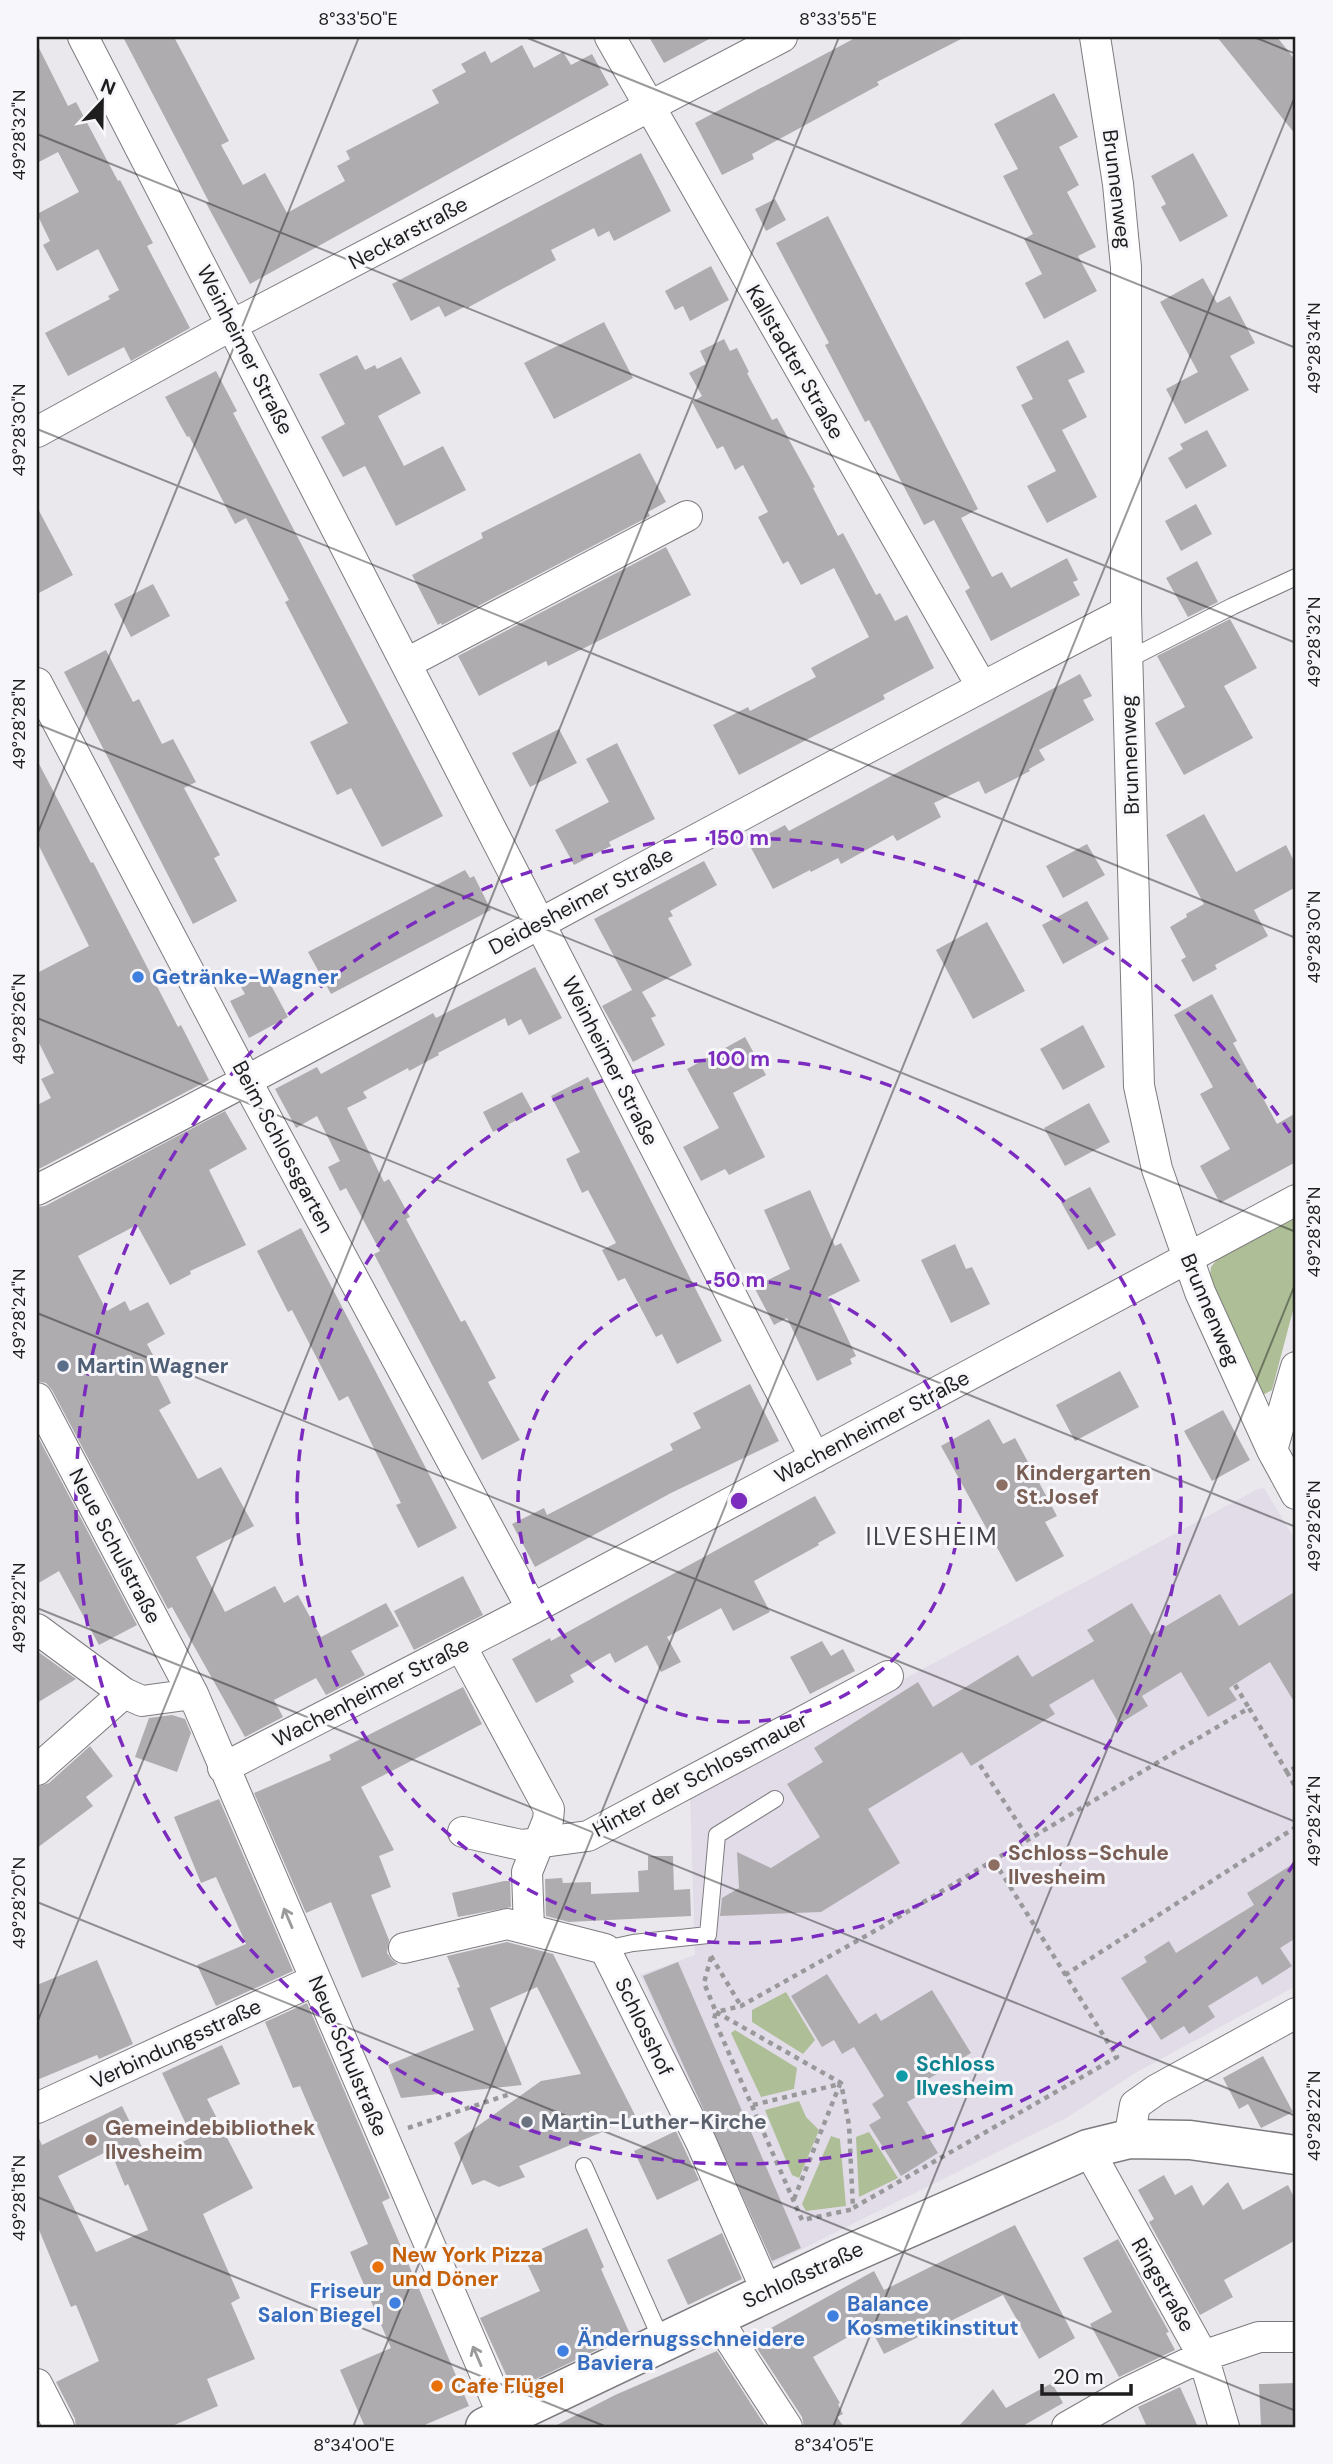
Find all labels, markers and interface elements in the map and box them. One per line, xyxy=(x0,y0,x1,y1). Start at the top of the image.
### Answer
text: 8°33'50"E xyxy=(318,7,398,31)
text: 8°33'55"E xyxy=(799,7,877,31)
north arrow xyxy=(66,66,136,136)
text: N xyxy=(97,73,119,101)
text: 49°28'32"N xyxy=(7,90,31,180)
street label: Brunnenweg xyxy=(1096,128,1138,250)
street label: Neckarstraße xyxy=(344,190,473,276)
street label: Weinheimer Straße xyxy=(190,261,300,439)
street label: Kallstadter Straße xyxy=(739,280,851,444)
text: 49°28'34"N xyxy=(1302,302,1326,394)
text: 49°28'30"N xyxy=(7,384,31,476)
text: 49°28'32"N xyxy=(1302,597,1326,687)
text: 49°28'28"N xyxy=(7,679,31,769)
street label: Brunnenweg xyxy=(1114,694,1146,815)
text: 150 m xyxy=(709,824,769,852)
street label: Deidesheimer Straße xyxy=(484,840,678,962)
text: 49°28'30"N xyxy=(1302,891,1326,983)
place label: Getränke-Wagner xyxy=(152,963,339,991)
marker: Getränke-Wagner xyxy=(130,969,146,985)
street label: Weinheimer Straße xyxy=(555,972,665,1150)
text: 49°28'26"N xyxy=(7,973,31,1065)
text: 100 m xyxy=(708,1045,770,1073)
street label: Beim Schlossgarten xyxy=(226,1056,340,1238)
text: 49°28'28"N xyxy=(1302,1187,1326,1277)
street label: Brunnenweg xyxy=(1174,1249,1246,1371)
text: 50 m xyxy=(713,1266,765,1294)
text: 49°28'24"N xyxy=(7,1269,31,1359)
place label: Martin Wagner xyxy=(77,1352,229,1380)
marker: Martin Wagner xyxy=(55,1358,71,1374)
street label: Wachenheimer Straße xyxy=(770,1364,974,1490)
place label: Kindergarten St.Josef xyxy=(1016,1459,1151,1511)
street label: Neue Schulstraße xyxy=(62,1463,168,1629)
marker: Kindergarten St.Josef xyxy=(994,1477,1010,1493)
text: 49°28'26"N xyxy=(1302,1480,1326,1572)
centre of rings xyxy=(727,1489,751,1513)
district label: ILVESHEIM xyxy=(866,1521,998,1552)
text: 49°28'22"N xyxy=(7,1563,31,1653)
street label: Wachenheimer Straße xyxy=(268,1630,474,1754)
street label: Hinter der Schlossmauer xyxy=(588,1706,812,1844)
text: 49°28'24"N xyxy=(1302,1776,1326,1866)
place label: Schloss-Schule Ilvesheim xyxy=(1008,1839,1169,1891)
text: 49°28'20"N xyxy=(7,1857,31,1949)
marker: Schloss-Schule Ilvesheim xyxy=(986,1857,1002,1873)
one-way arrow xyxy=(281,1908,294,1929)
street label: Neue Schulstraße xyxy=(302,1971,395,2141)
street label: Schlosshof xyxy=(608,1973,680,2081)
street label: Verbindungsstraße xyxy=(86,1992,266,2096)
place label: Schloss Ilvesheim xyxy=(916,2050,1014,2102)
marker: Schloss Ilvesheim xyxy=(894,2068,910,2084)
text: 49°28'22"N xyxy=(1302,2071,1326,2161)
place label: Martin-Luther-Kirche xyxy=(541,2108,767,2136)
place label: Gemeindebibliothek Ilvesheim xyxy=(105,2114,315,2166)
marker: Martin-Luther-Kirche xyxy=(519,2114,535,2130)
marker: Gemeindebibliothek Ilvesheim xyxy=(83,2132,99,2148)
text: 49°28'18"N xyxy=(7,2155,31,2241)
street label: Ringstraße xyxy=(1125,2233,1201,2337)
street label: Schloßstraße xyxy=(738,2235,868,2315)
place label: New York Pizza und Döner xyxy=(392,2241,543,2293)
marker: New York Pizza und Döner xyxy=(370,2259,386,2275)
place label: Friseur Salon Biegel xyxy=(258,2277,381,2329)
place label: Balance Kosmetikinstitut xyxy=(847,2290,1019,2342)
marker: Friseur Salon Biegel xyxy=(387,2295,403,2311)
marker: Balance Kosmetikinstitut xyxy=(825,2308,841,2324)
place label: Ändernugsschneidere Baviera xyxy=(577,2325,805,2377)
marker: Ändernugsschneidere Baviera xyxy=(555,2343,571,2359)
one-way arrow xyxy=(470,2345,483,2367)
scale bar xyxy=(1042,2352,1132,2396)
text: 20 m xyxy=(1053,2363,1104,2391)
place label: Cafe Flügel xyxy=(451,2372,564,2400)
marker: Cafe Flügel xyxy=(429,2378,445,2394)
text: 8°34'00"E xyxy=(313,2433,395,2457)
text: 8°34'05"E xyxy=(794,2433,874,2457)

